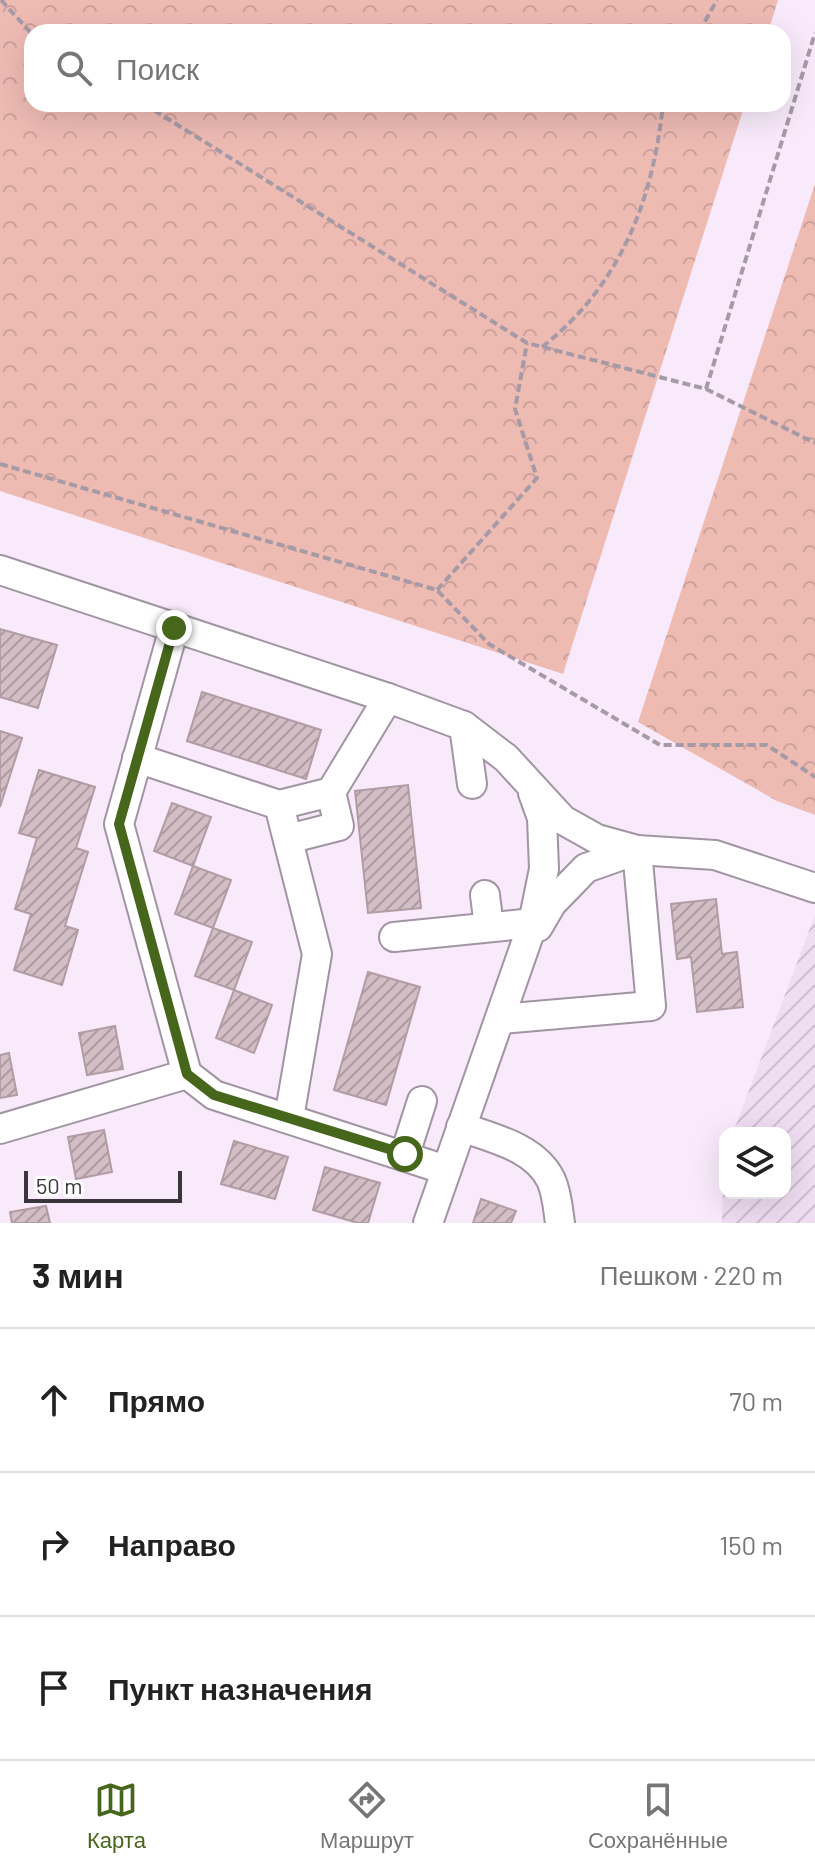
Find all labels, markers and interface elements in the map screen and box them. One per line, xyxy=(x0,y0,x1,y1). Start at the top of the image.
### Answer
search box xyxy=(24,24,791,112)
icon: search xyxy=(52,46,96,90)
text: Поиск xyxy=(116,50,199,86)
route end xyxy=(156,610,192,646)
map controls xyxy=(719,1127,791,1199)
button: layers xyxy=(719,1127,791,1199)
route start xyxy=(387,1136,423,1172)
scale bar xyxy=(24,1167,182,1203)
text: 50 m xyxy=(36,1172,82,1198)
text: 3 мин xyxy=(32,1254,124,1295)
text: Пешком · 220 m xyxy=(600,1259,783,1290)
icon: ahead xyxy=(32,1378,76,1422)
text: Прямо xyxy=(108,1382,205,1418)
text: 70 m xyxy=(729,1385,783,1416)
icon: right xyxy=(32,1522,76,1566)
text: Направо xyxy=(108,1526,236,1562)
text: 150 m xyxy=(719,1529,783,1560)
icon: arrive xyxy=(32,1666,76,1710)
text: Пункт назначения xyxy=(108,1670,372,1706)
tab: Карта xyxy=(87,1778,146,1854)
tab: Маршрут xyxy=(320,1778,414,1854)
tab: Сохранённые xyxy=(588,1778,728,1854)

